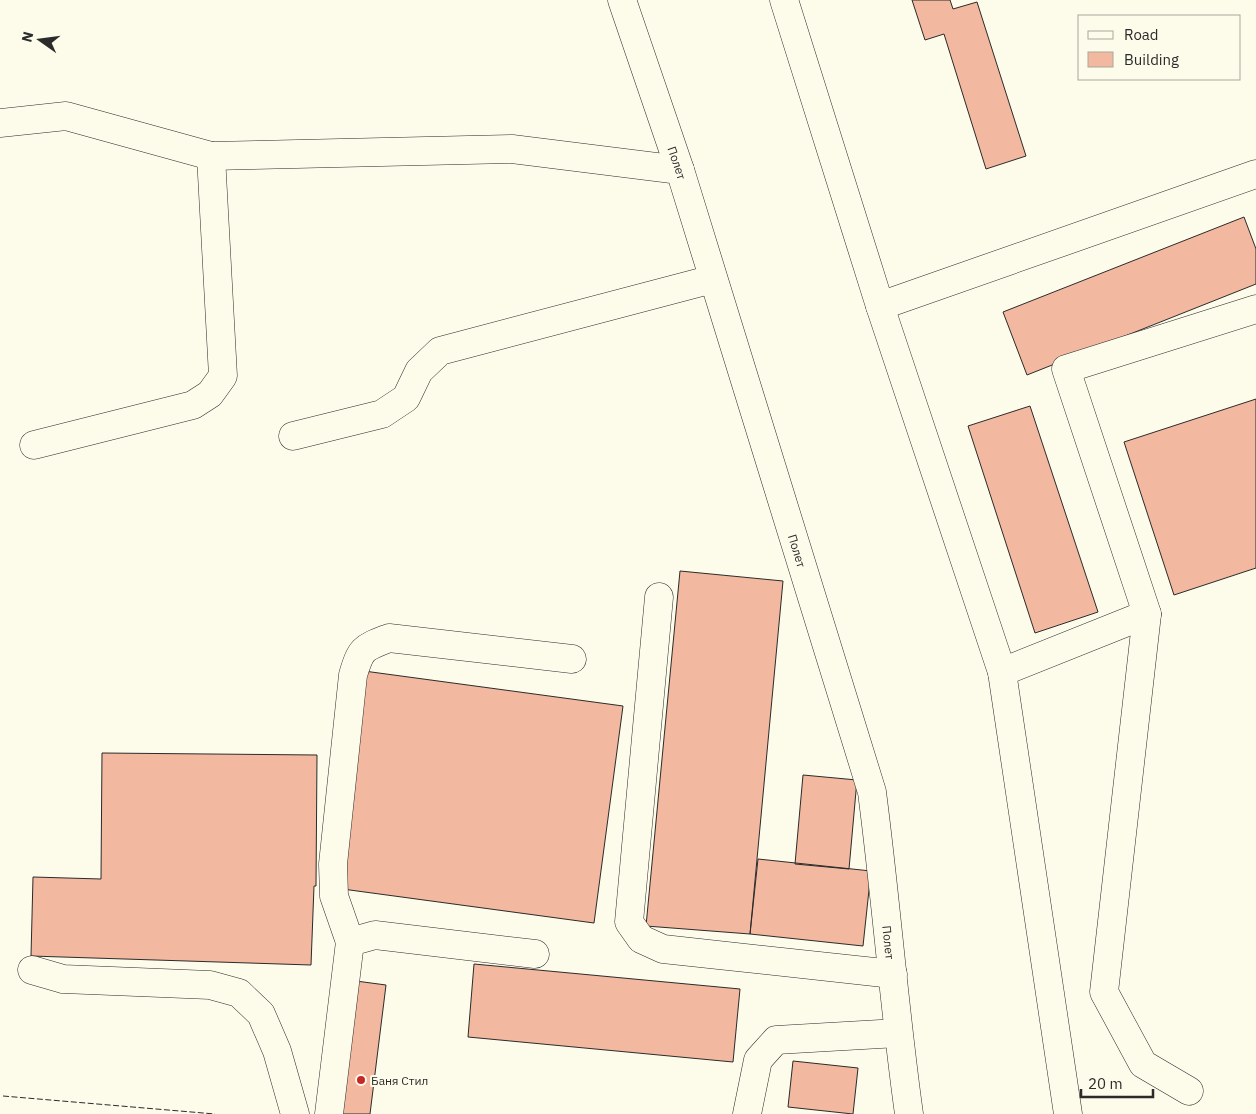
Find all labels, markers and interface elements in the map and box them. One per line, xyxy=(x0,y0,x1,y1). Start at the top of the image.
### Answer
north arrow xyxy=(15,15,65,65)
legend xyxy=(1078,15,1241,80)
text: Road xyxy=(1124,25,1159,44)
text: N xyxy=(17,30,37,44)
text: Building xyxy=(1124,50,1179,69)
street label: Полет xyxy=(665,144,690,181)
street label: Полет xyxy=(785,532,810,569)
street label: Полет xyxy=(880,925,898,960)
scale bar xyxy=(1081,1066,1154,1098)
place label: Баня Стил xyxy=(371,1073,428,1088)
marker: Баня Стил xyxy=(355,1074,367,1086)
text: 20 m xyxy=(1088,1074,1123,1093)

